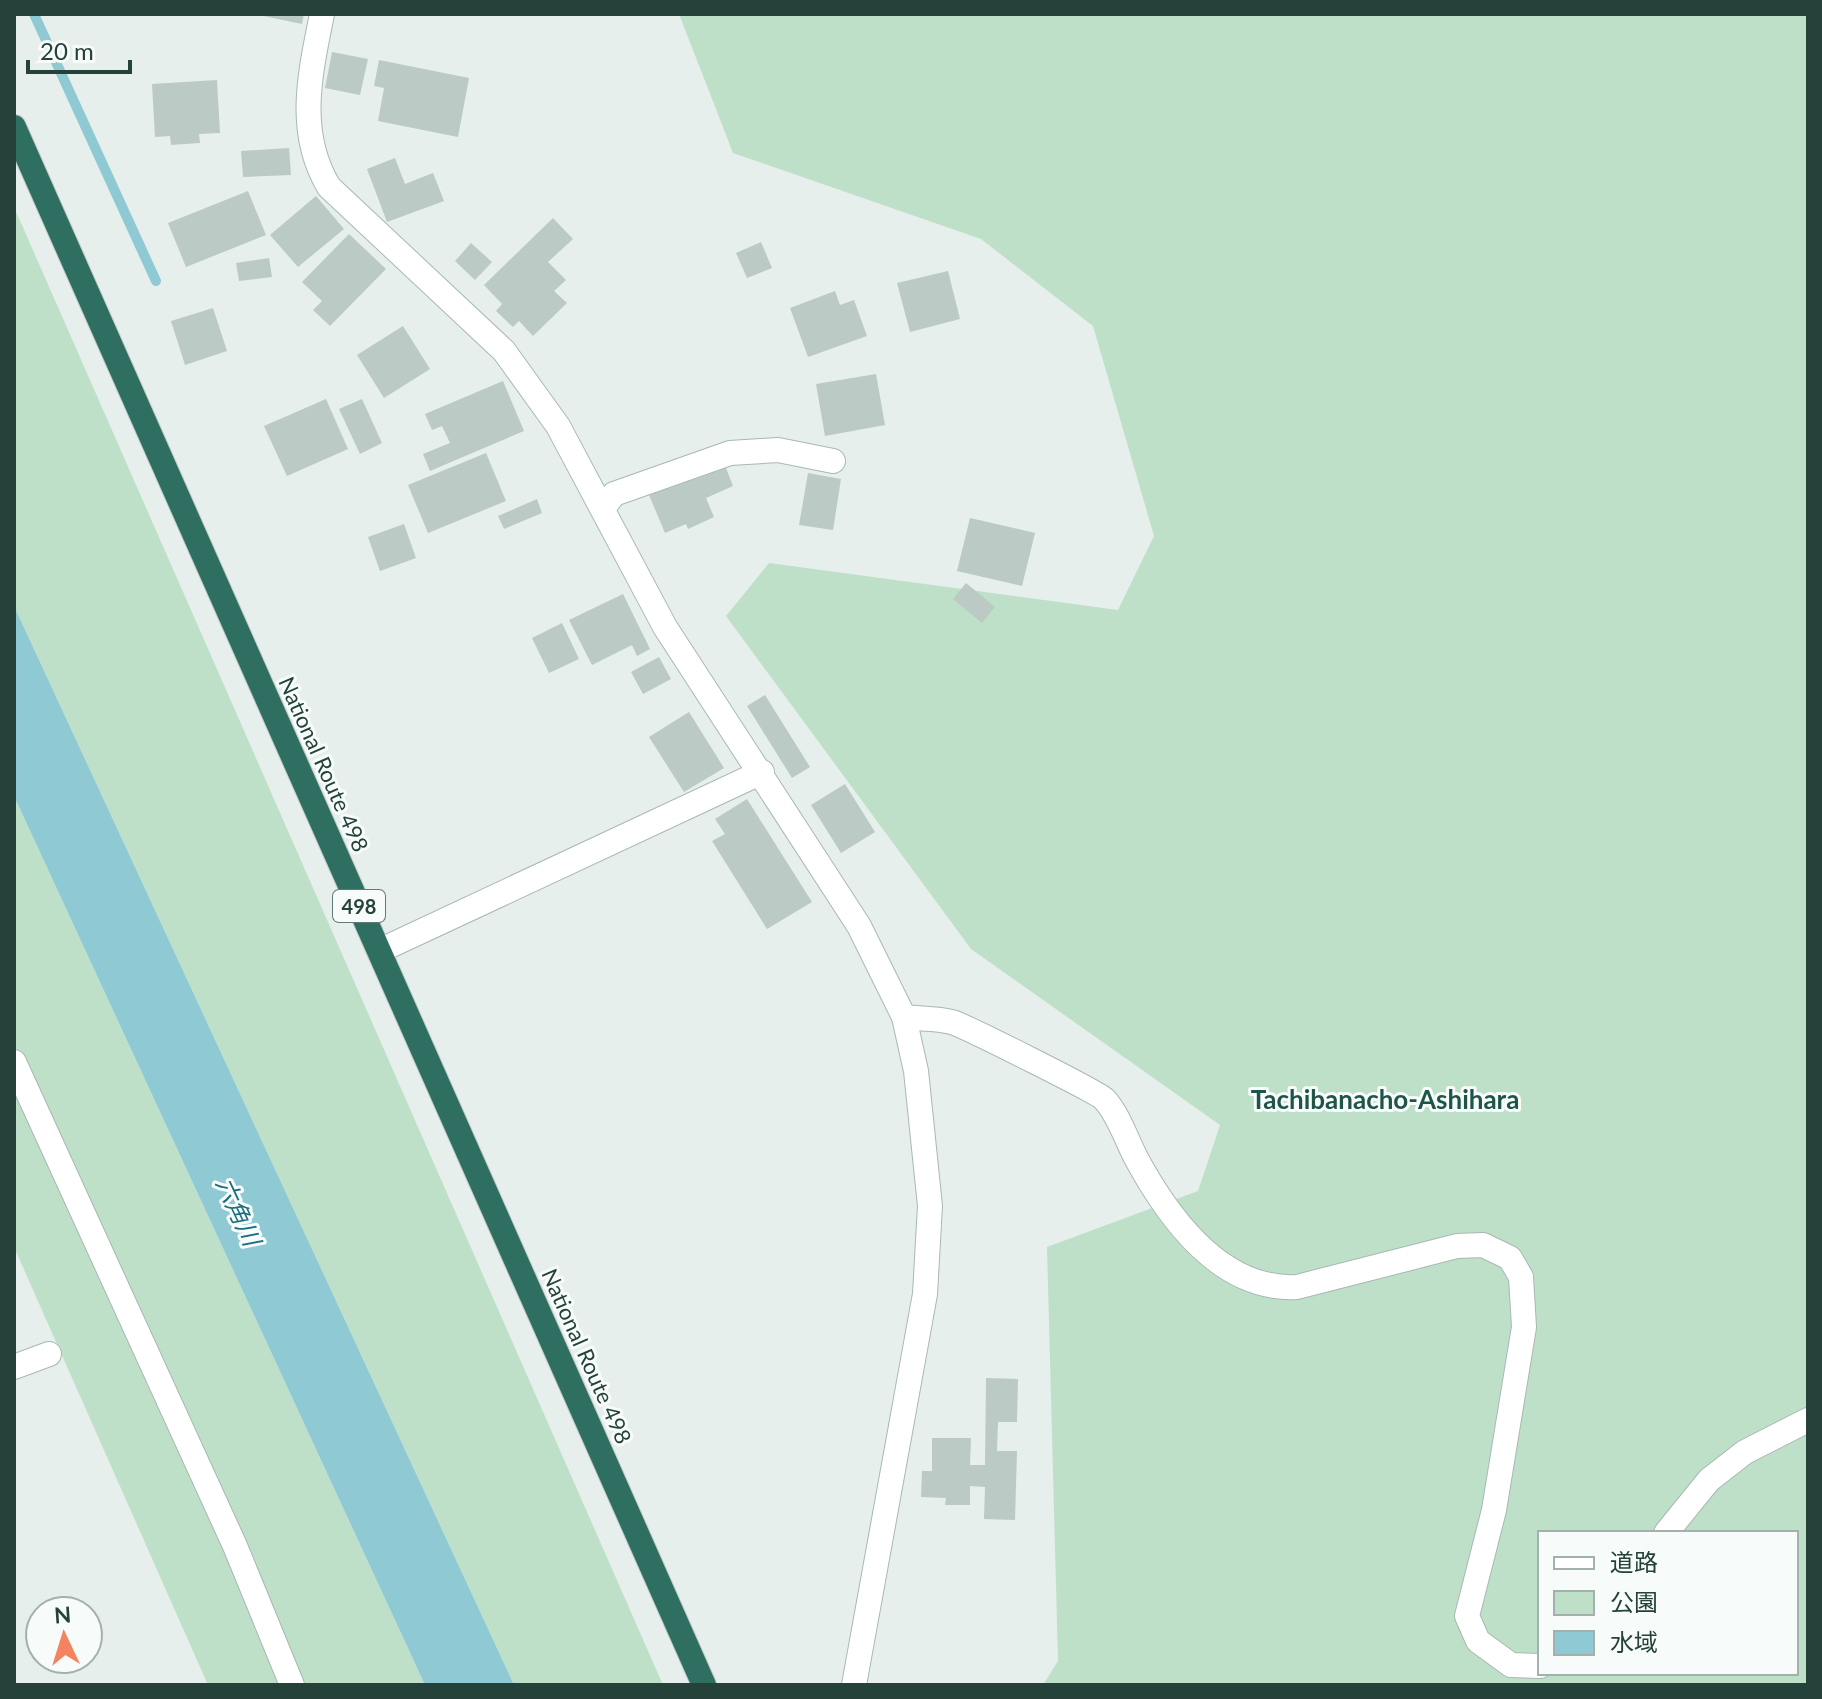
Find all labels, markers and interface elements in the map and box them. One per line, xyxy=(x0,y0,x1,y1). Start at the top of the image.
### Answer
scale bar xyxy=(28,24,130,74)
text: 20 m xyxy=(40,36,94,65)
street label: National Route 498 xyxy=(273,672,375,856)
road number: 498 xyxy=(333,890,385,922)
district label: Tachibanacho-Ashihara xyxy=(1251,1083,1519,1115)
water label: 六角川 xyxy=(211,1172,269,1252)
street label: National Route 498 xyxy=(536,1264,638,1448)
legend xyxy=(1538,1531,1798,1675)
text: 道路 xyxy=(1610,1547,1658,1576)
text: 公園 xyxy=(1610,1587,1658,1616)
north arrow xyxy=(24,1595,104,1675)
text: N xyxy=(53,1600,72,1629)
text: 水域 xyxy=(1610,1627,1658,1656)

